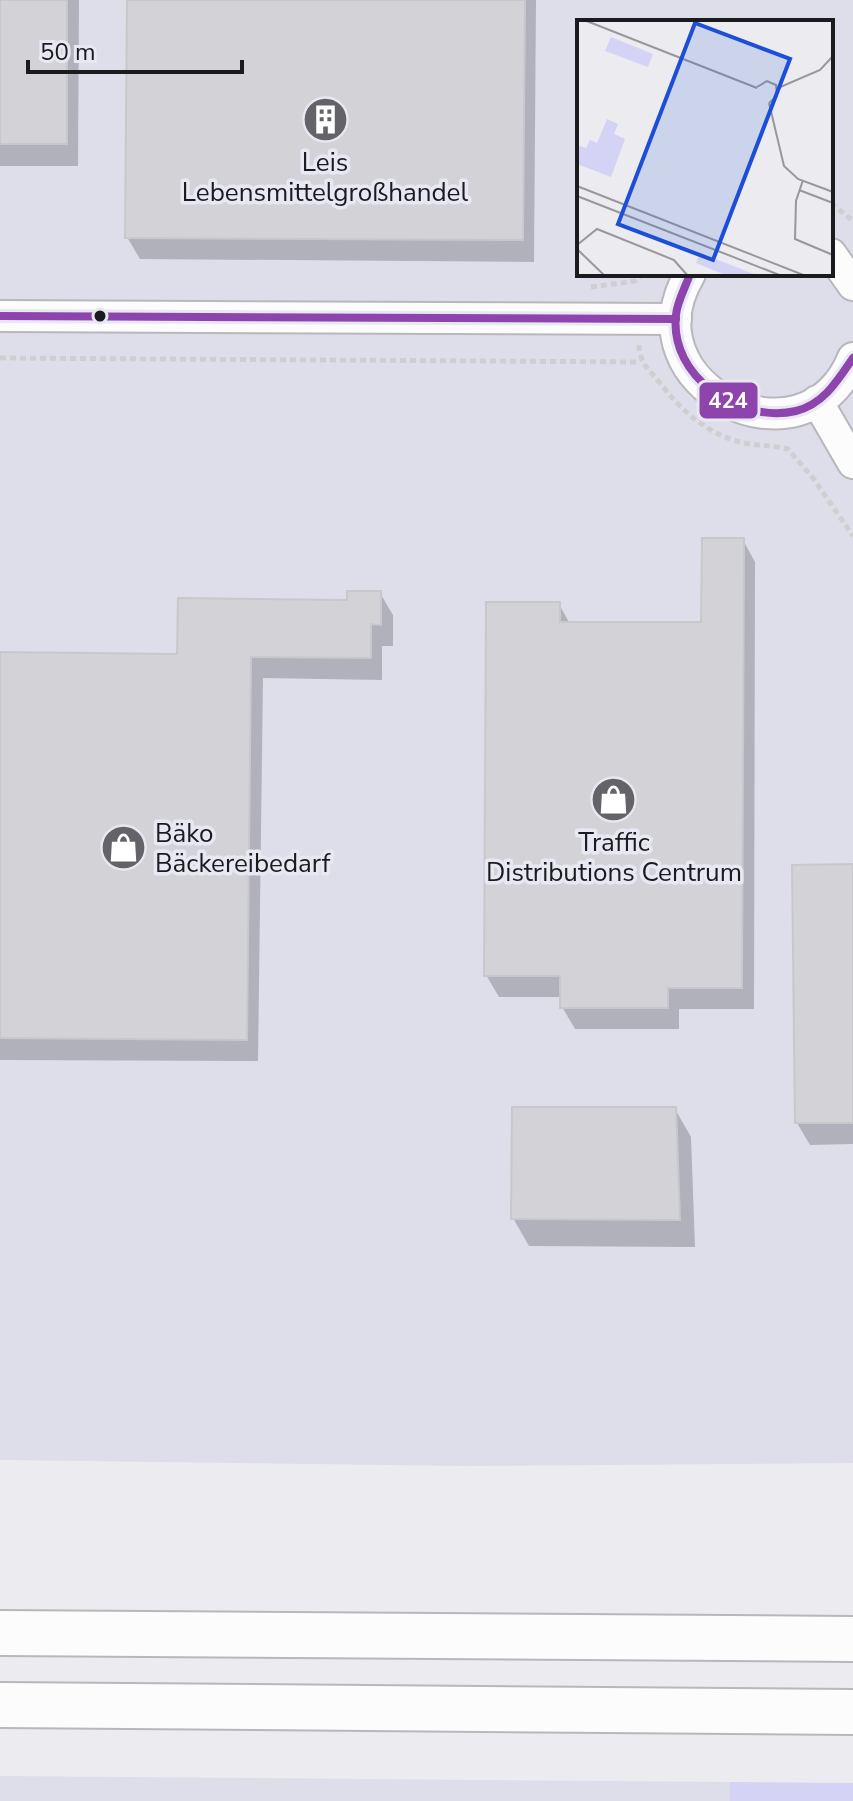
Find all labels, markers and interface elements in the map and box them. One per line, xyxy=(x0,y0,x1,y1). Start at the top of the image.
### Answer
inset map xyxy=(577,20,833,276)
scale bar xyxy=(28,24,242,74)
text: 50 m xyxy=(40,36,96,68)
building icon: Leis Lebensmittelgroßhandel xyxy=(301,95,349,143)
place label: Leis Lebensmittelgroßhandel xyxy=(182,145,468,210)
unlabelled marker xyxy=(92,308,108,324)
line badge: 424 xyxy=(698,381,759,420)
text: 424 xyxy=(708,386,748,416)
shop icon: Traffic Distributions Centrum xyxy=(590,775,638,823)
place label: Bäko Bäckereibedarf xyxy=(155,816,331,881)
shop icon: Bäko Bäckereibedarf xyxy=(100,824,148,872)
place label: Traffic Distributions Centrum xyxy=(486,825,742,890)

